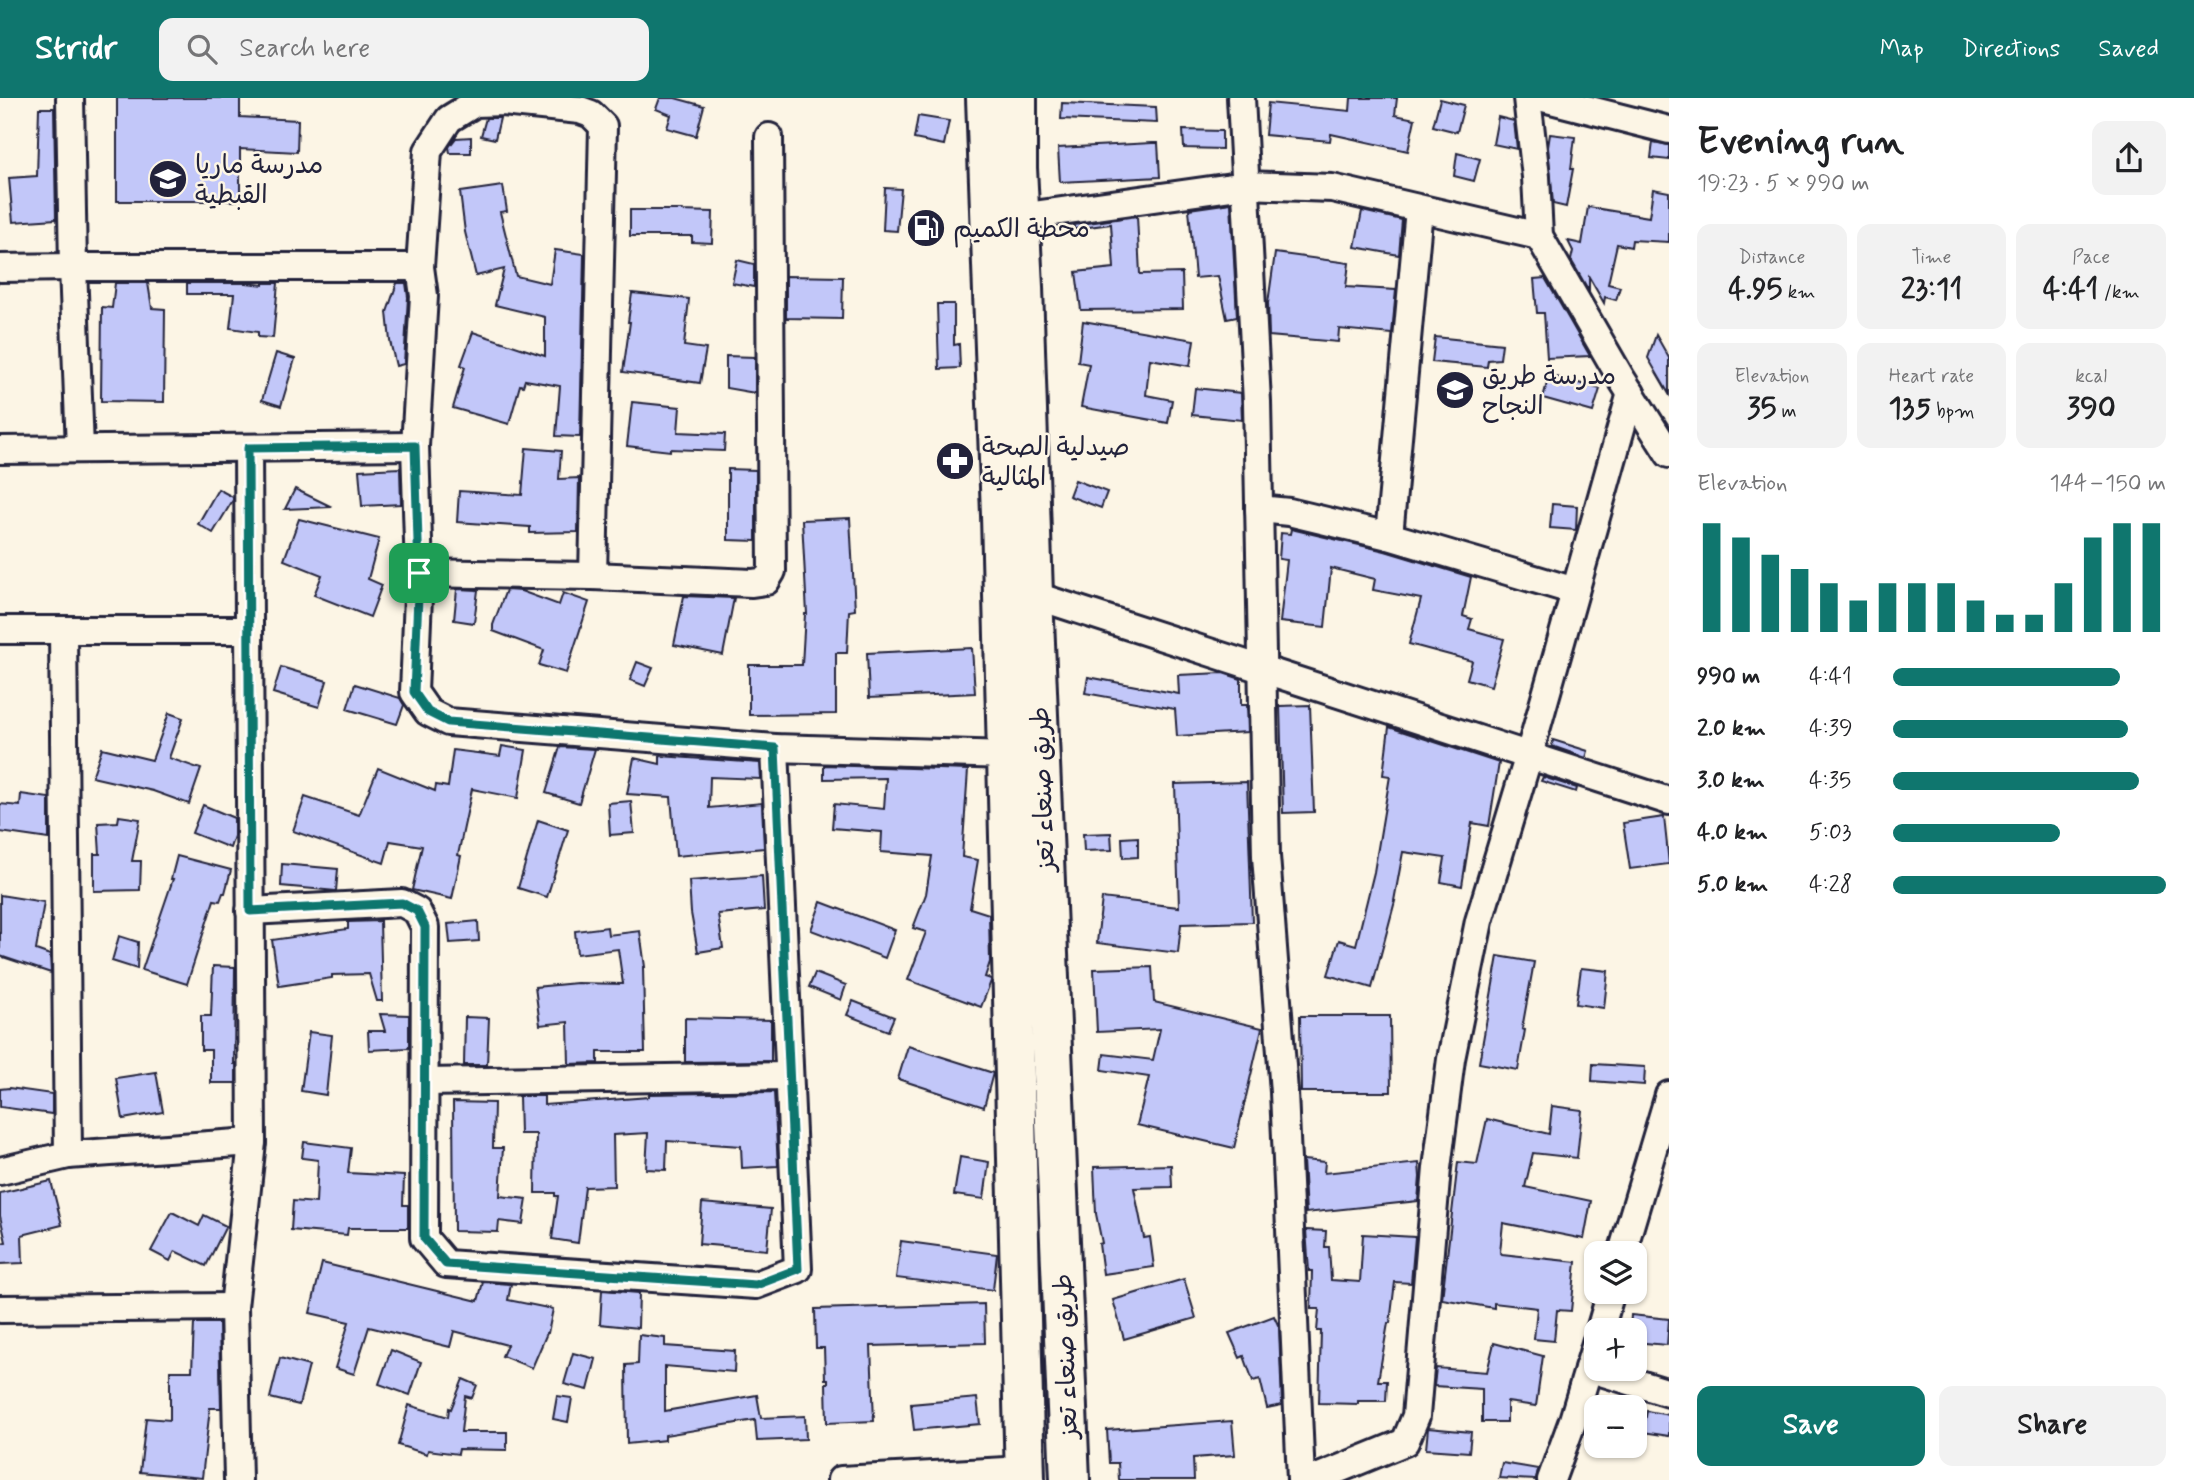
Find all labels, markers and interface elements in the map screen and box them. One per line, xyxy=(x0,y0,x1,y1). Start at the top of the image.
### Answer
search box xyxy=(159,18,649,81)
text: Stridr xyxy=(35,27,117,71)
icon: search xyxy=(183,30,221,68)
text: Search here xyxy=(239,32,370,66)
text: Map xyxy=(1880,34,1924,65)
text: Directions xyxy=(1962,34,2060,65)
text: Saved xyxy=(2098,34,2159,65)
text: Evening run xyxy=(1697,118,1904,167)
button: share xyxy=(2092,121,2166,195)
place label: مدرسة ماريا القبطية xyxy=(195,149,323,213)
school or university icon: مدرسة ماريا القبطية xyxy=(147,158,189,200)
text: 19:23 · 5 × 990 m xyxy=(1697,169,1869,199)
fuel station icon: محطة الكميم xyxy=(905,207,947,249)
place label: محطة الكميم xyxy=(953,213,1090,248)
text: Distance xyxy=(1738,245,1805,270)
text: Time xyxy=(1912,245,1951,270)
text: Pace xyxy=(2072,245,2110,270)
text: 4.95 xyxy=(1728,270,1783,309)
text: 23:11 xyxy=(1901,270,1962,309)
text: 4:41 xyxy=(2043,270,2099,309)
text: km xyxy=(1783,280,1815,305)
text: /km xyxy=(2099,280,2140,305)
place label: مدرسة طريق النجاح xyxy=(1482,360,1616,424)
text: Elevation xyxy=(1734,364,1809,389)
text: Heart rate xyxy=(1889,364,1974,389)
text: kcal xyxy=(2075,364,2107,389)
school or university icon: مدرسة طريق النجاح xyxy=(1434,369,1476,411)
text: 35 xyxy=(1747,389,1776,428)
text: 135 xyxy=(1888,389,1931,428)
text: 390 xyxy=(2066,389,2116,428)
text: m xyxy=(1776,399,1797,424)
text: bpm xyxy=(1931,399,1975,424)
place label: صيدلية الصحة المثالية xyxy=(982,431,1130,495)
pharmacy icon: صيدلية الصحة المثالية xyxy=(934,440,976,482)
text: Elevation xyxy=(1697,469,1788,499)
text: 144–150 m xyxy=(2050,469,2166,499)
pin xyxy=(389,543,449,603)
icon: arrive xyxy=(400,554,438,592)
text: 990 m xyxy=(1697,662,1760,692)
text: 4:41 xyxy=(1809,662,1852,692)
street label: طريق صنعاء تعز xyxy=(1024,706,1064,874)
text: 2.0 km xyxy=(1697,714,1766,744)
text: 4:39 xyxy=(1809,714,1853,744)
text: 3.0 km xyxy=(1697,766,1765,796)
text: 4:35 xyxy=(1809,766,1851,796)
text: 4.0 km xyxy=(1697,818,1768,848)
text: 5:03 xyxy=(1809,818,1852,848)
text: 5.0 km xyxy=(1697,870,1768,900)
text: 4:28 xyxy=(1809,870,1852,900)
map controls xyxy=(1584,1241,1647,1458)
button: layers xyxy=(1584,1241,1647,1304)
street label: طريق صنعاء تعز xyxy=(1047,1273,1087,1441)
button: + xyxy=(1584,1318,1647,1381)
button: Save xyxy=(1697,1386,1925,1466)
button: Share xyxy=(1939,1386,2166,1466)
button: − xyxy=(1584,1395,1647,1458)

